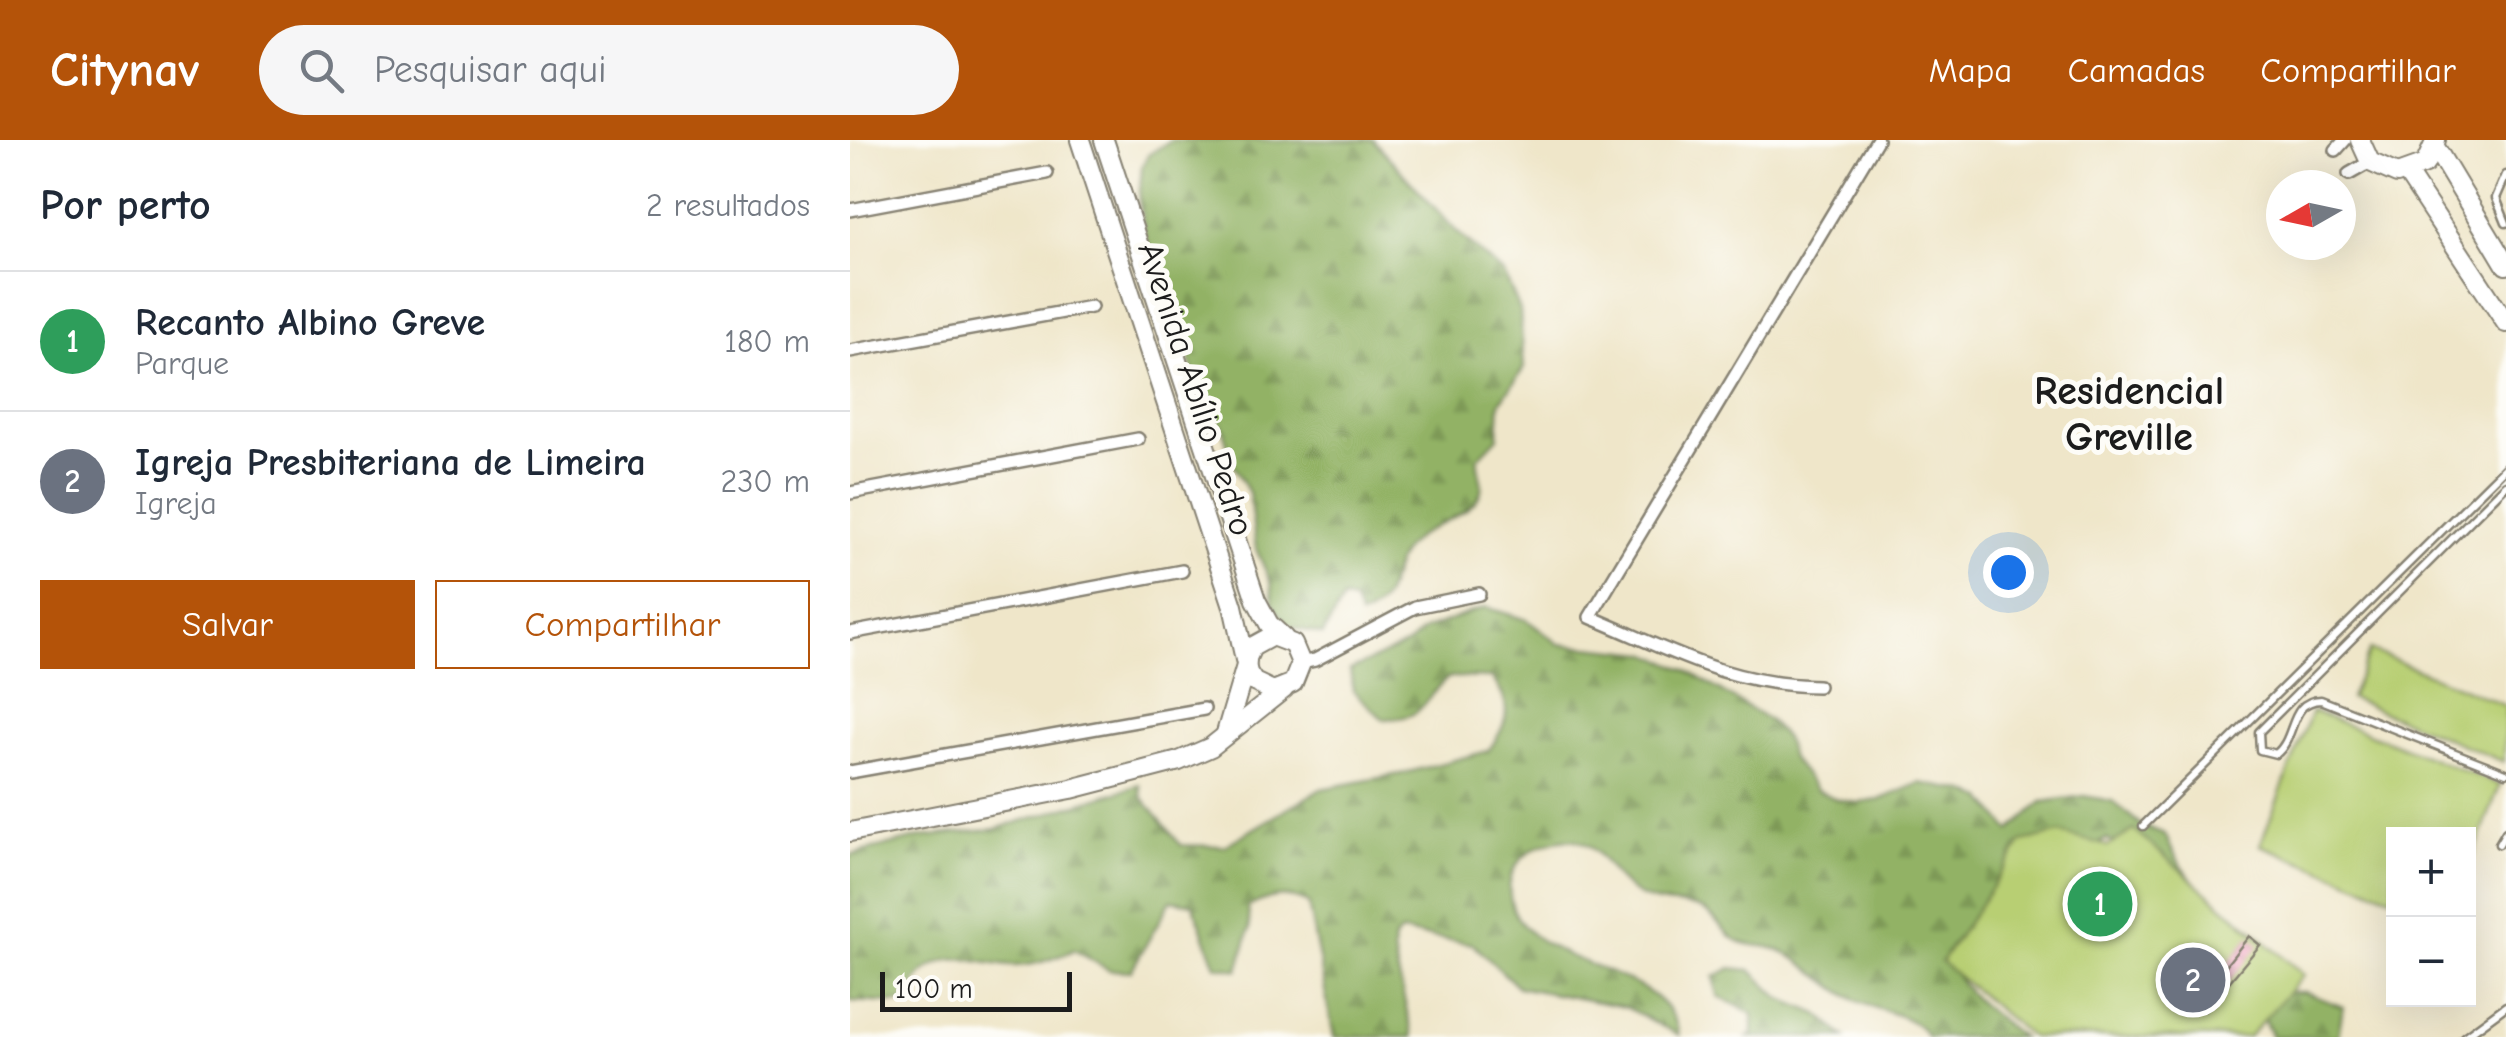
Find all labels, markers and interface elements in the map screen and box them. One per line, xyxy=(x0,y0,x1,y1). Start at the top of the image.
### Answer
search box xyxy=(259,25,959,115)
text: Citynav xyxy=(50,43,199,98)
icon: search xyxy=(294,43,349,98)
text: Pesquisar aqui xyxy=(374,48,607,92)
text: Mapa xyxy=(1928,50,2012,91)
text: Camadas xyxy=(2067,50,2205,91)
text: Compartilhar xyxy=(2260,50,2456,91)
north arrow xyxy=(2266,170,2356,260)
text: Por perto xyxy=(40,181,211,230)
text: 2 resultados xyxy=(646,187,810,224)
street label: Avenida Abílio Pedro xyxy=(1129,237,1263,541)
text: Recanto Albino Greve xyxy=(135,301,485,345)
text: 1 xyxy=(66,323,79,360)
text: 180 m xyxy=(724,323,810,360)
text: Parque xyxy=(135,345,229,382)
district label: Residencial Greville xyxy=(2034,368,2224,460)
text: Igreja Presbiteriana de Limeira xyxy=(135,441,646,485)
text: 2 xyxy=(65,463,80,500)
text: 230 m xyxy=(720,463,810,500)
text: Igreja xyxy=(135,485,217,522)
your location xyxy=(1983,547,2034,598)
button: Salvar xyxy=(40,580,415,669)
button: Compartilhar xyxy=(435,580,810,669)
map controls xyxy=(2386,827,2476,1007)
button: + xyxy=(2386,827,2476,917)
pin: 1 xyxy=(2068,866,2132,942)
button: − xyxy=(2386,917,2476,1007)
pin: 2 xyxy=(2160,942,2226,1018)
scale bar xyxy=(880,967,1072,1012)
text: 100 m xyxy=(895,973,973,1005)

